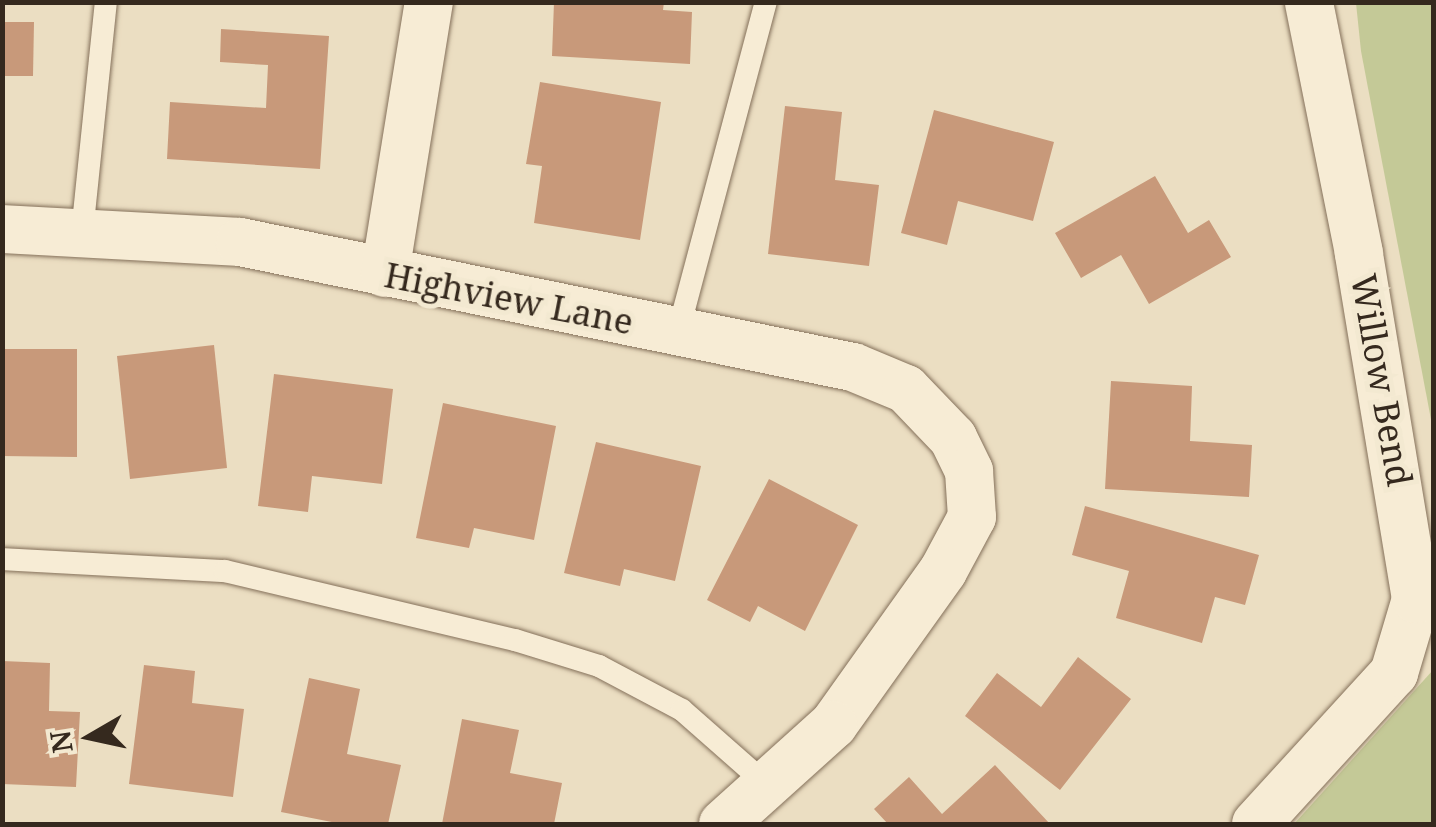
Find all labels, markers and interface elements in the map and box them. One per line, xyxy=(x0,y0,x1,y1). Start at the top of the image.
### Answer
street label: Highview Lane xyxy=(381,253,637,343)
street label: Willow Bend xyxy=(1343,271,1421,489)
north arrow xyxy=(40,687,140,787)
text: N xyxy=(40,728,81,756)

